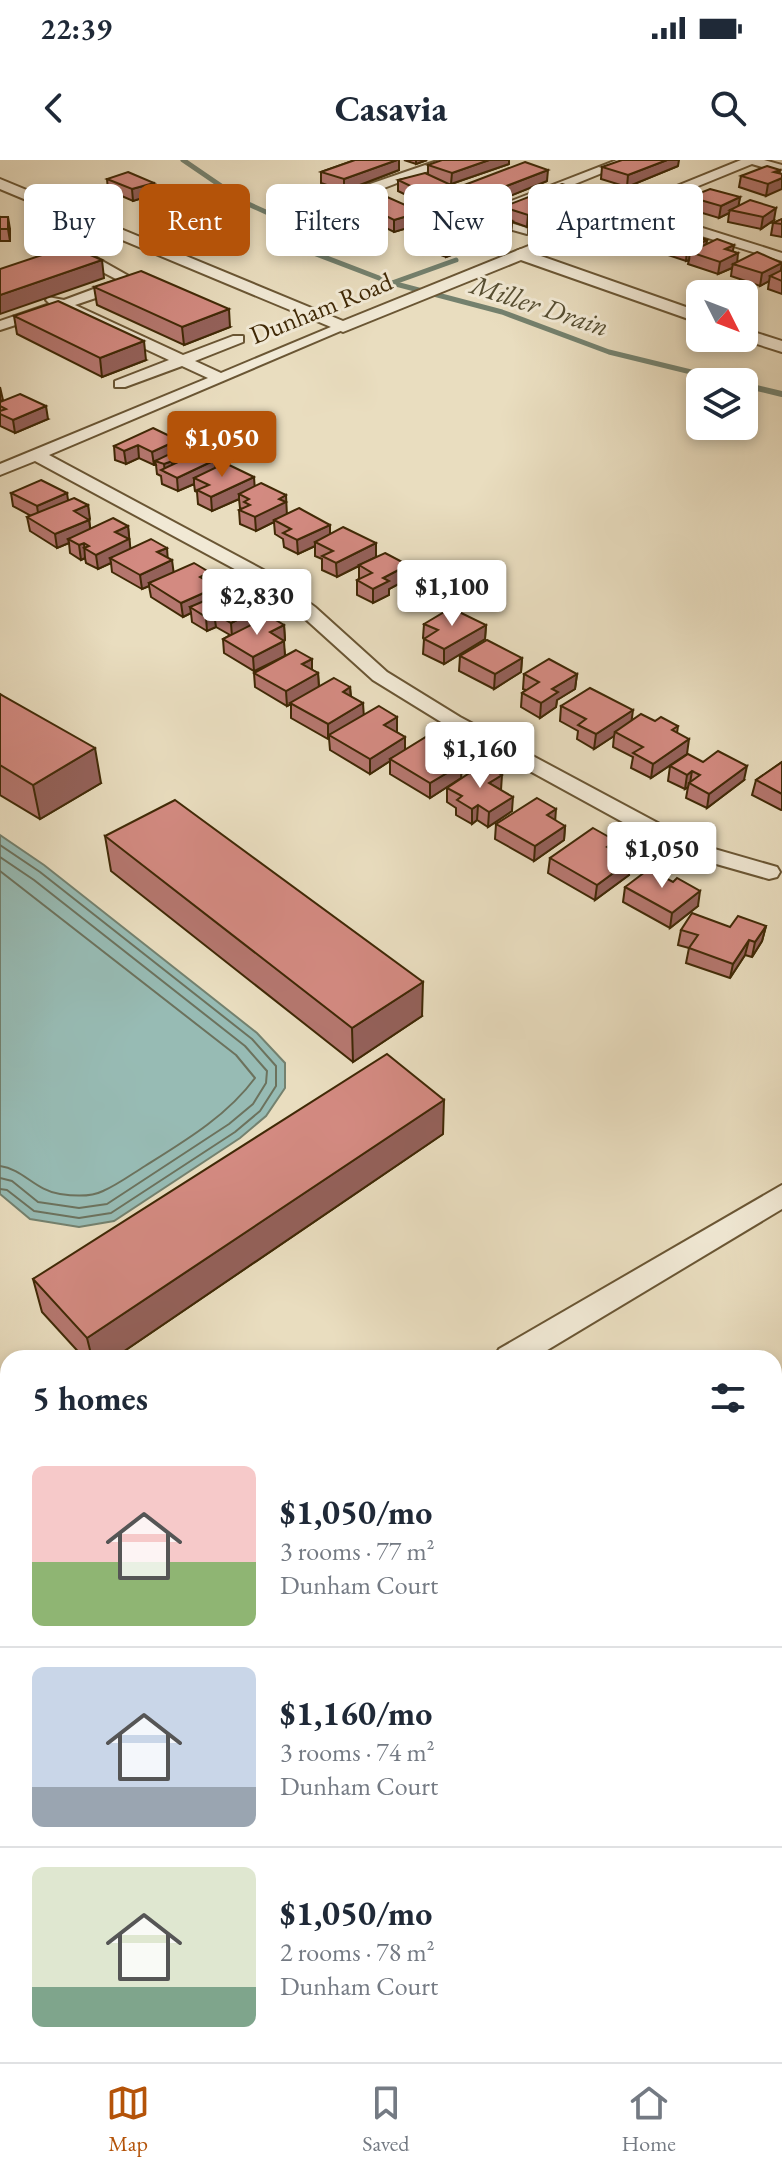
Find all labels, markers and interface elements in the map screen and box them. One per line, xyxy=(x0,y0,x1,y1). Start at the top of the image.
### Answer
text: 22:39 xyxy=(40,9,112,48)
text: Casavia xyxy=(335,85,447,132)
icon: back xyxy=(32,86,76,130)
icon: search xyxy=(706,86,750,130)
chip: Buy xyxy=(24,184,123,256)
chip: Rent xyxy=(139,184,250,256)
chip: Filters xyxy=(266,184,388,256)
chip: New xyxy=(404,184,512,256)
chip: Apartment xyxy=(528,184,703,256)
street label: Dunham Road xyxy=(245,264,398,352)
water label: Miller Drain xyxy=(465,265,614,344)
north arrow xyxy=(686,280,758,352)
map controls xyxy=(686,280,758,440)
button: layers xyxy=(686,368,758,440)
pin: $1,050 xyxy=(157,411,287,479)
text: $1,050 xyxy=(185,420,259,454)
pin: $1,100 xyxy=(387,560,517,628)
pin: $2,830 xyxy=(192,569,322,637)
text: $1,100 xyxy=(415,569,489,603)
text: $2,830 xyxy=(220,578,294,612)
pin: $1,160 xyxy=(415,722,545,790)
text: $1,160 xyxy=(443,731,517,765)
pin: $1,050 xyxy=(597,822,727,890)
text: $1,050 xyxy=(625,831,699,865)
text: 5 homes xyxy=(32,1376,148,1420)
icon: filters xyxy=(706,1376,750,1420)
text: $1,050/mo xyxy=(280,1490,432,1534)
icon: home xyxy=(96,1498,192,1594)
text: 3 rooms · 77 m² xyxy=(280,1534,435,1568)
text: Dunham Court xyxy=(280,1568,438,1602)
text: $1,160/mo xyxy=(280,1691,432,1735)
icon: home xyxy=(96,1699,192,1795)
text: 3 rooms · 74 m² xyxy=(280,1735,435,1769)
text: Dunham Court xyxy=(280,1769,438,1803)
text: $1,050/mo xyxy=(280,1891,432,1935)
icon: home xyxy=(96,1899,192,1995)
text: 2 rooms · 78 m² xyxy=(280,1935,435,1969)
text: Dunham Court xyxy=(280,1969,438,2003)
tab: Map xyxy=(106,2081,150,2158)
tab: Saved xyxy=(362,2081,409,2158)
tab: Home xyxy=(622,2081,676,2158)

